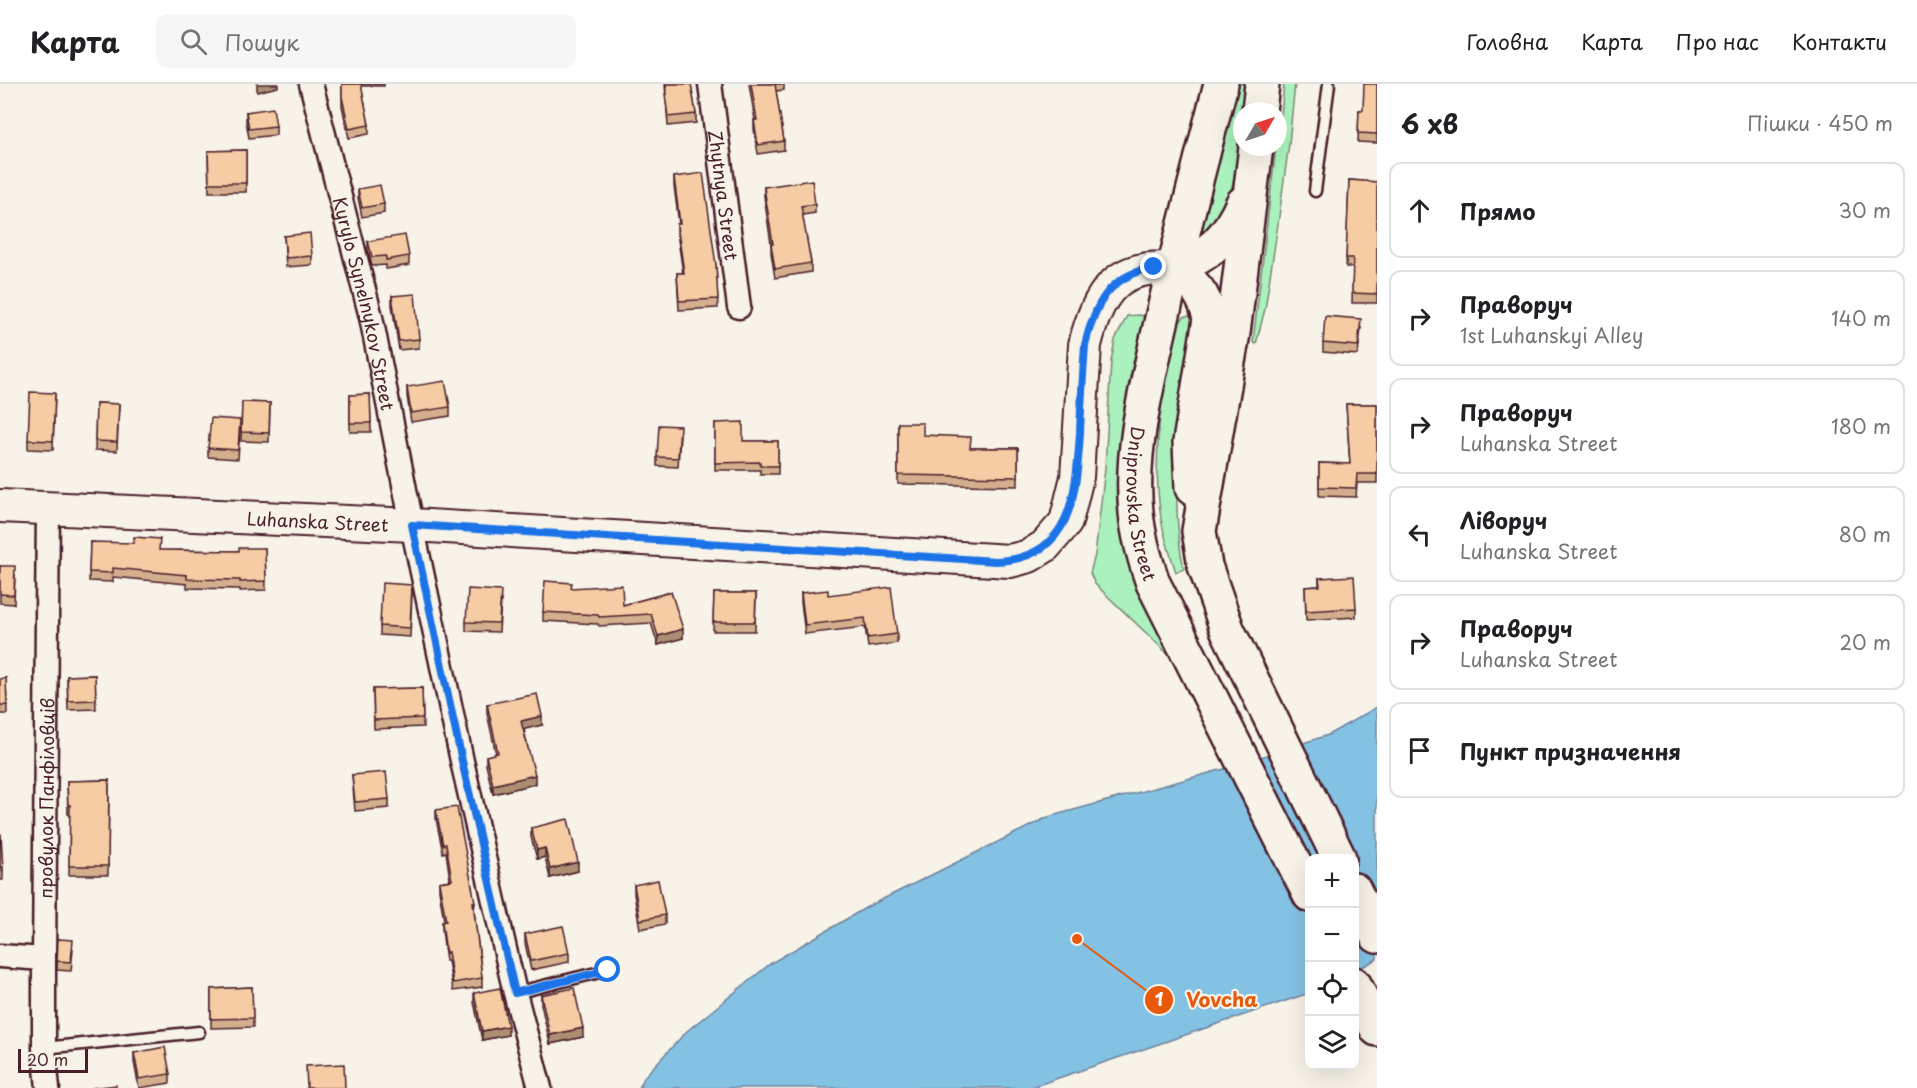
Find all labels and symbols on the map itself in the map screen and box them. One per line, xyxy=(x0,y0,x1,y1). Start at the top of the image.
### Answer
north arrow xyxy=(1233,102,1287,156)
street label: Zhytnya Street xyxy=(703,128,746,262)
street label: Kyrylo Synelnykov Street xyxy=(327,194,403,413)
route end xyxy=(1140,253,1166,279)
street label: Dniprovska Street xyxy=(1121,425,1165,584)
street label: Luhanska Street xyxy=(246,504,389,537)
street label: провулок Панфіловців xyxy=(31,698,60,899)
route start xyxy=(594,956,620,982)
callout: Vovcha xyxy=(1144,981,1270,1019)
text: Vovcha xyxy=(1186,984,1258,1014)
text: 1 xyxy=(1155,985,1164,1012)
scale bar xyxy=(18,1046,88,1074)

